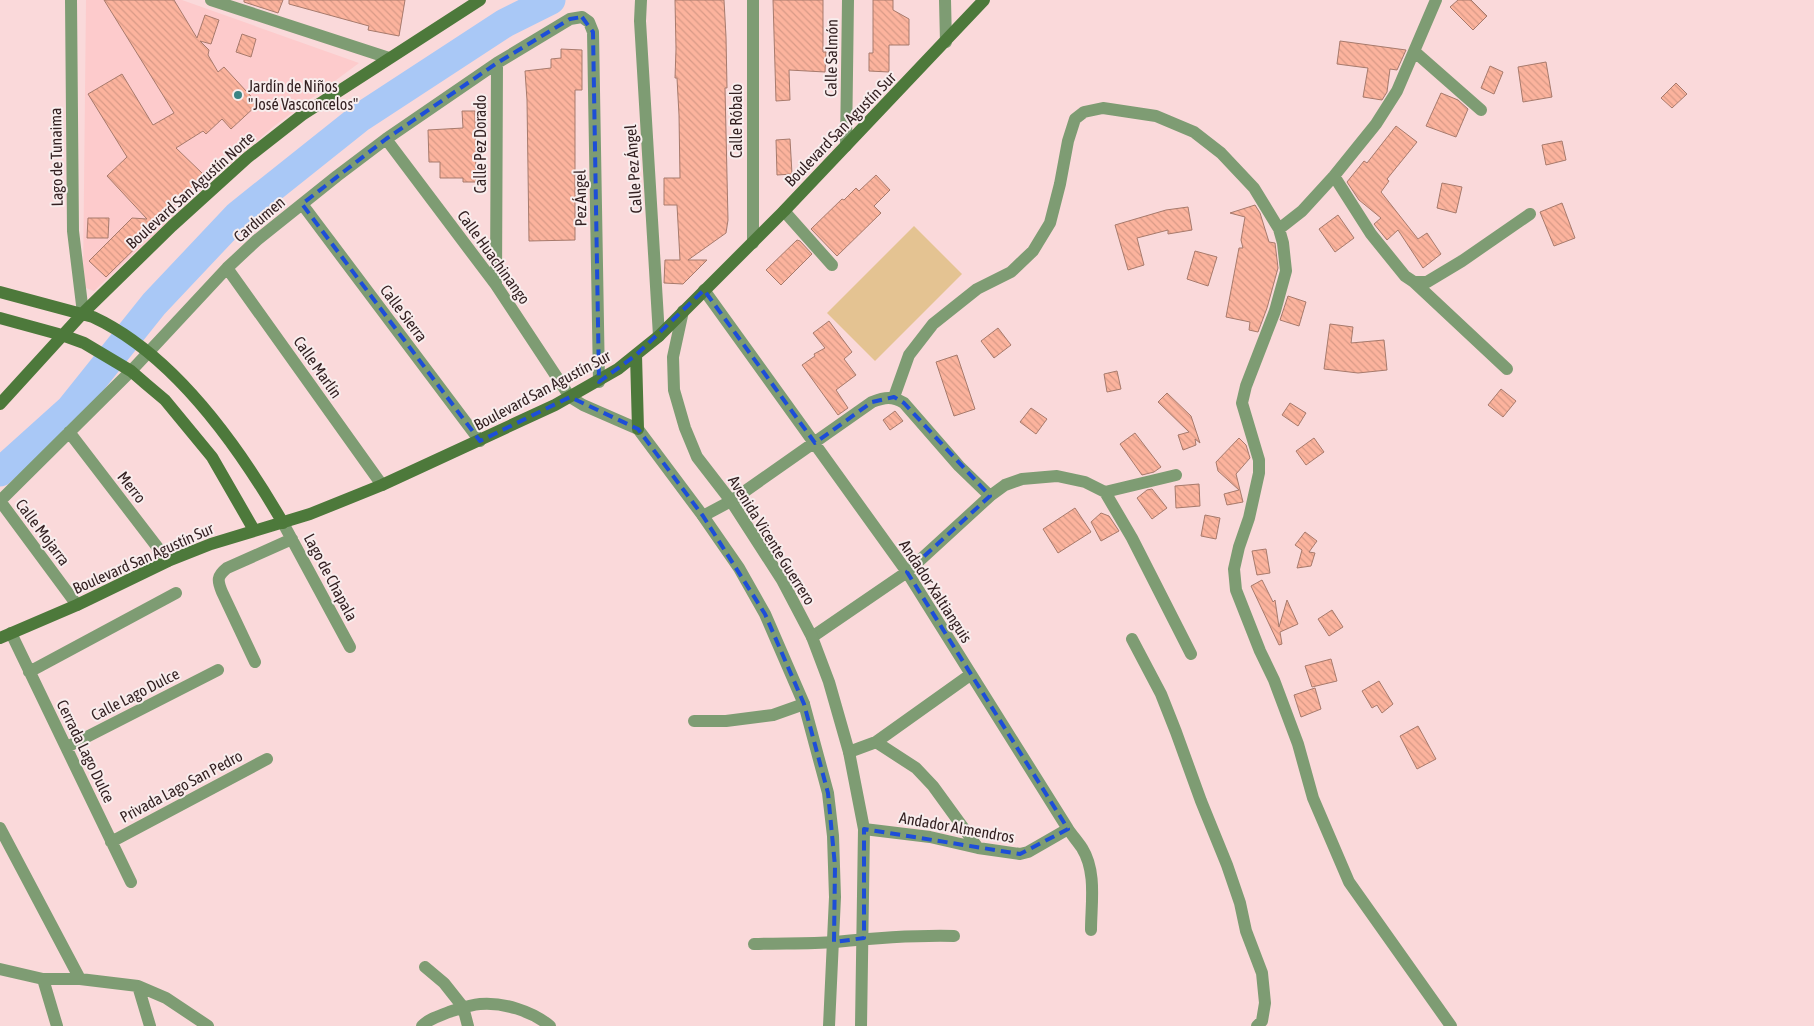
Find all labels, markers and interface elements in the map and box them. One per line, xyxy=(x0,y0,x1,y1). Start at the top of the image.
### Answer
street label: Calle Salmón xyxy=(821,19,841,97)
street label: Boulevard San Agustín Sur xyxy=(781,68,900,191)
place label: Jardín de Niños "José Vasconcelos" xyxy=(248,77,358,113)
street label: Calle Róbalo xyxy=(727,84,745,158)
marker: Jardín de Niños "José Vasconcelos" xyxy=(232,89,244,101)
street label: Calle Pez Dorado xyxy=(471,95,489,193)
street label: Lago de Tunaima xyxy=(46,107,67,207)
street label: Calle Pez Ángel xyxy=(621,123,646,214)
street label: Boulevard San Agustín Norte xyxy=(122,128,258,253)
street label: Pez Ángel xyxy=(570,169,590,226)
street label: Cardumen xyxy=(230,192,288,246)
street label: Calle Huachinango xyxy=(453,207,534,308)
street label: Calle Sierra xyxy=(377,281,431,345)
street label: Calle Marlín xyxy=(290,333,346,401)
street label: Boulevard San Agustín Sur xyxy=(471,346,614,435)
street label: Merro xyxy=(114,468,150,506)
street label: Avenida Vicente Guerrero xyxy=(725,472,819,608)
street label: Calle Mojarra xyxy=(11,495,74,569)
street label: Boulevard San Agustín Sur xyxy=(70,519,217,598)
street label: Lago de Chapala xyxy=(300,530,361,624)
street label: Andador Xaltianguis xyxy=(895,536,976,647)
street label: Calle Lago Dulce xyxy=(88,664,182,725)
street label: Cerrada Lago Dulce xyxy=(52,697,119,806)
street label: Privada Lago San Pedro xyxy=(117,746,246,827)
street label: Andador Almendros xyxy=(898,808,1016,846)

